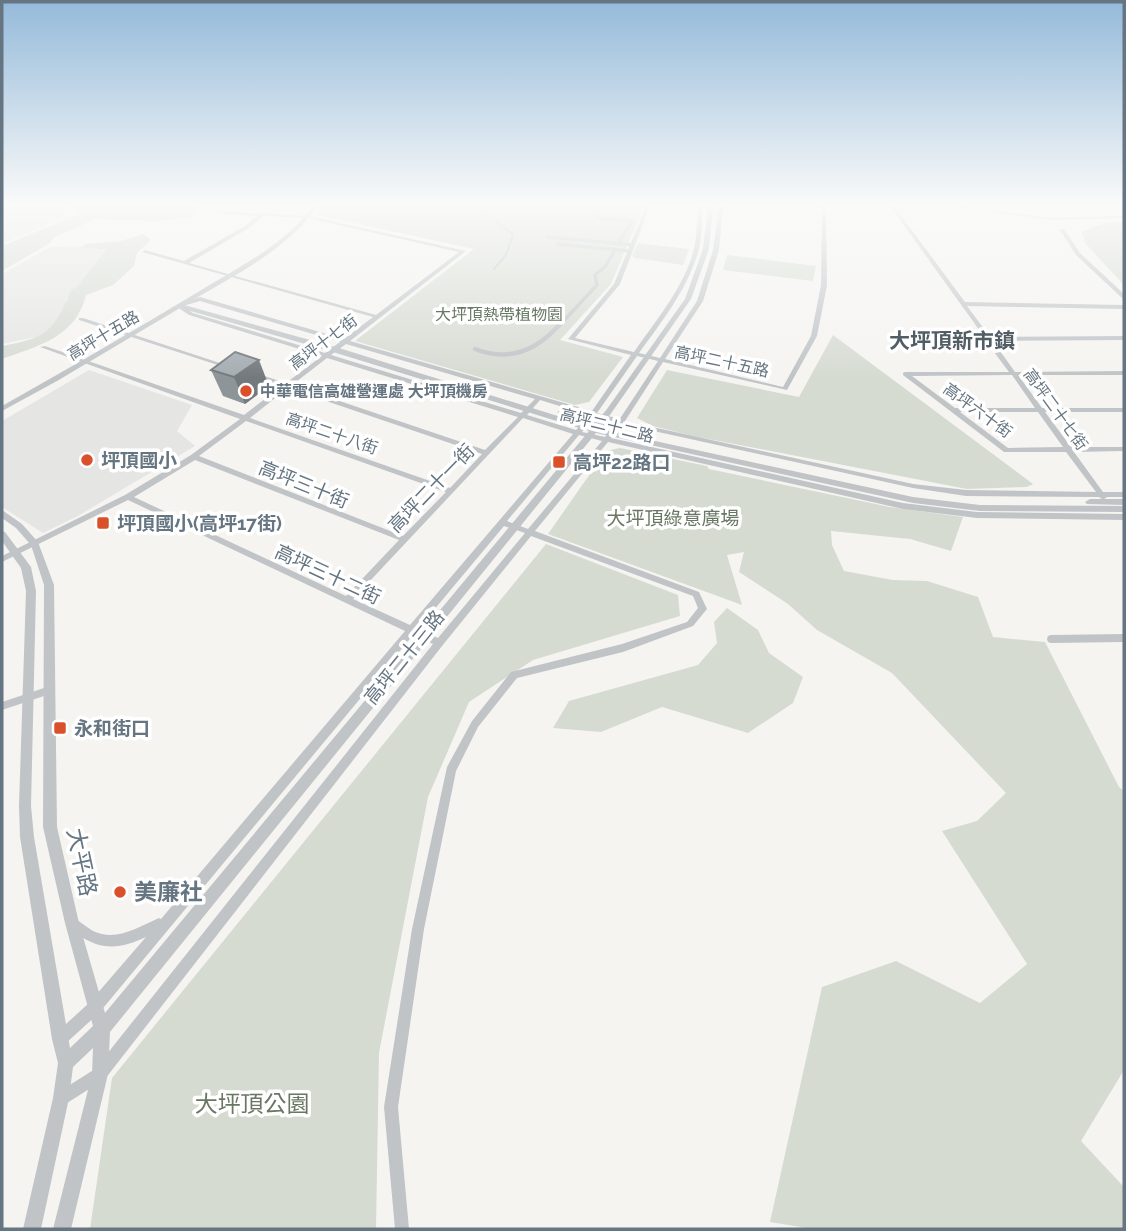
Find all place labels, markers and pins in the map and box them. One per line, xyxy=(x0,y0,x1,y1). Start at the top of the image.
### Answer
place label: 中華電信高雄營運處 大坪頂機房 xyxy=(260,382,488,401)
marker: 中華電信高雄營運處 大坪頂機房 xyxy=(238,383,254,399)
place label: 坪頂國小 xyxy=(101,449,177,471)
place label: 高坪22路口 xyxy=(573,451,670,473)
marker: 坪頂國小 xyxy=(79,452,95,468)
marker: 高坪22路口 xyxy=(551,454,567,470)
place label: 坪頂國小(高坪17街) xyxy=(117,512,282,534)
marker: 坪頂國小(高坪17街) xyxy=(95,515,111,531)
place label: 永和街口 xyxy=(74,717,150,739)
marker: 永和街口 xyxy=(52,720,68,736)
place label: 美廉社 xyxy=(134,878,203,905)
marker: 美廉社 xyxy=(112,884,128,900)

